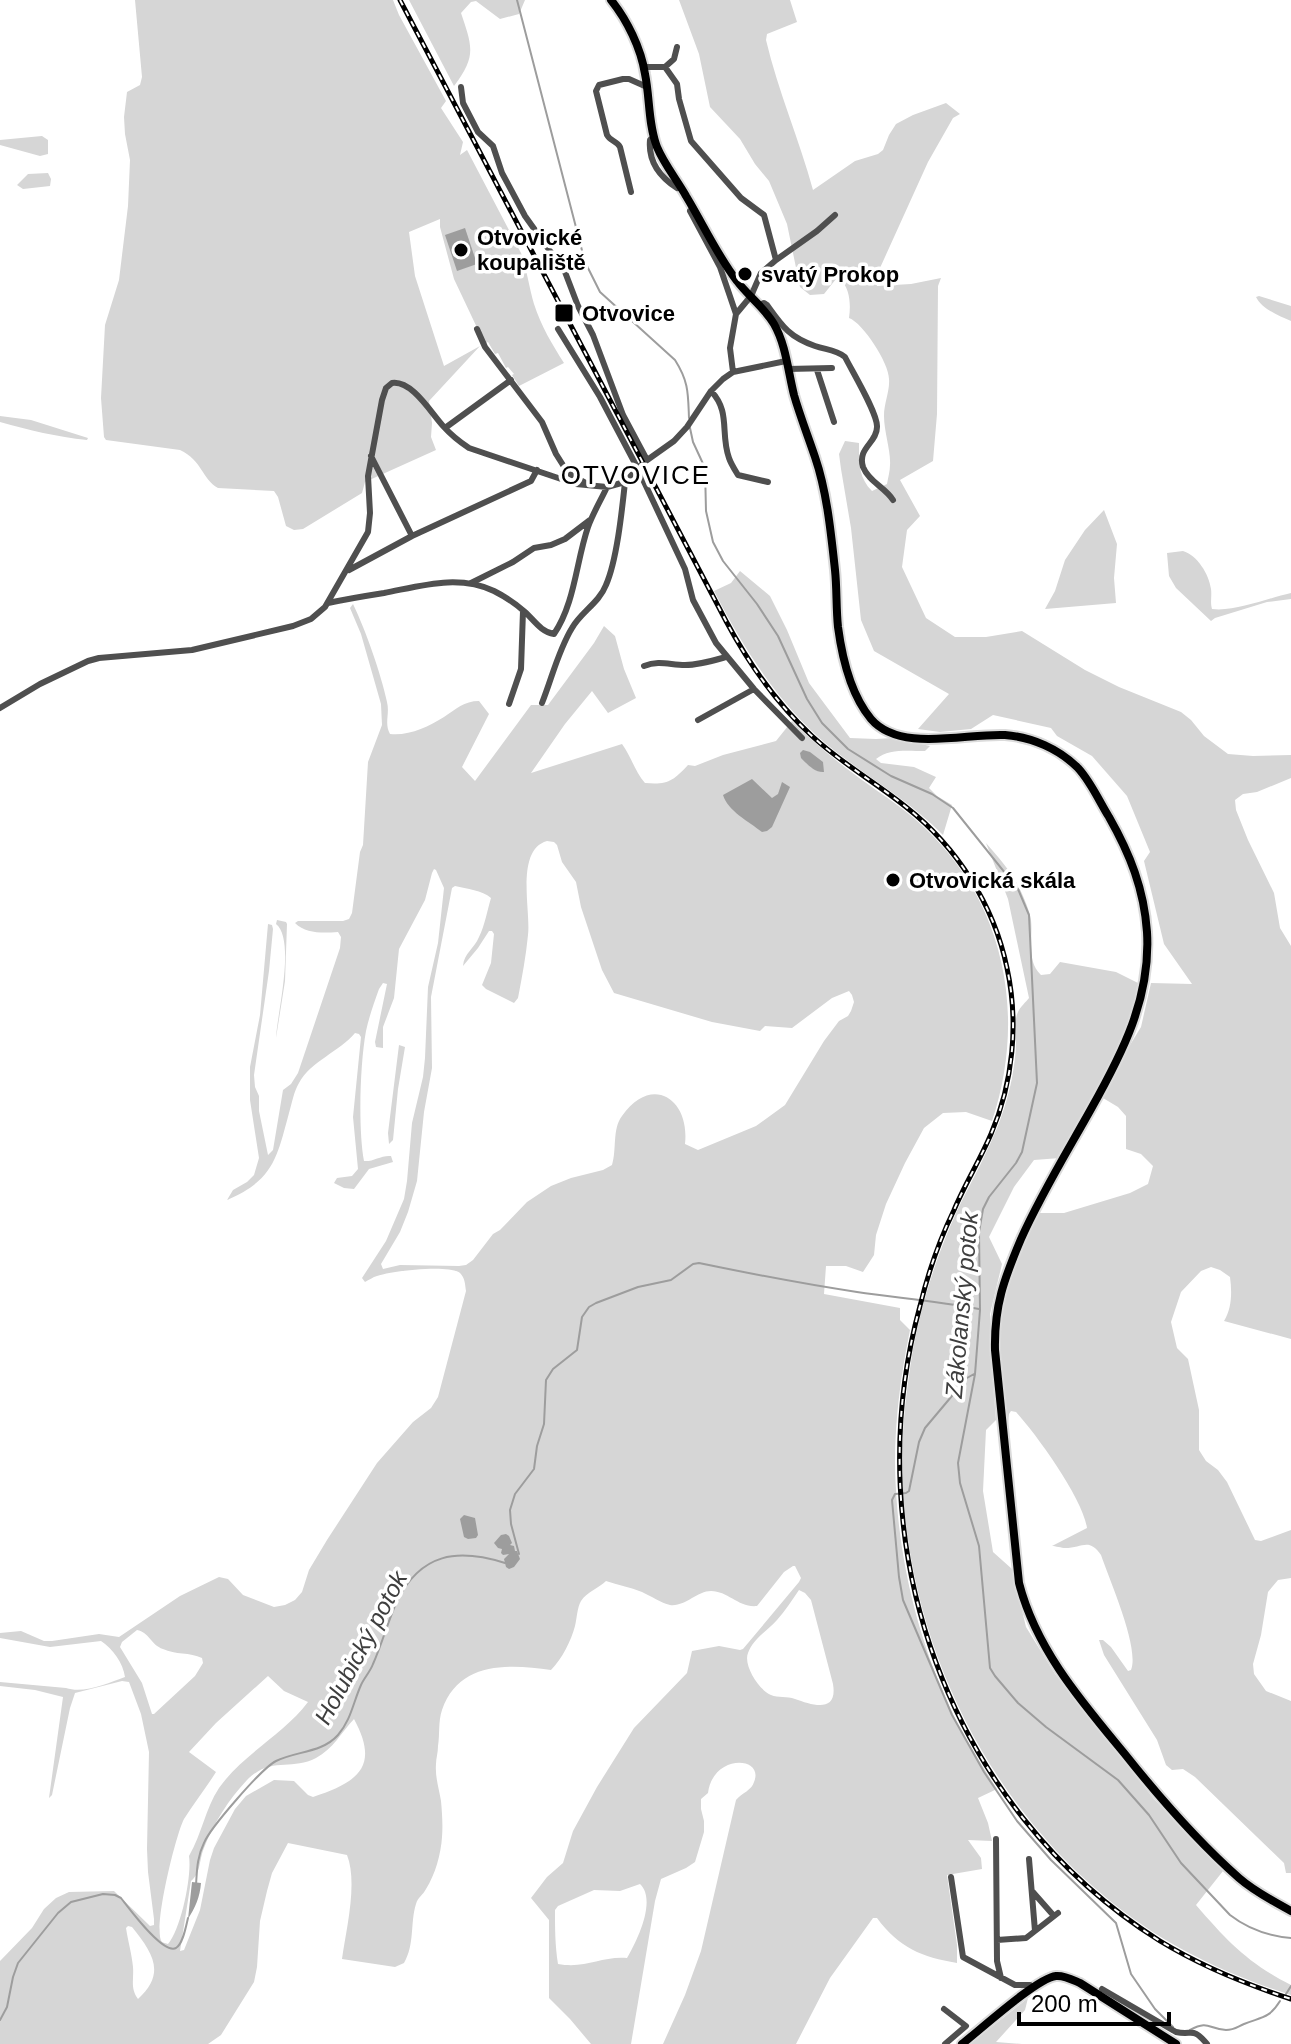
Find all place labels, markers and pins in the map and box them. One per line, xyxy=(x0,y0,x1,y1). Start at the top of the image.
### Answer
place label: Otvovické koupaliště xyxy=(477,225,586,275)
marker: Otvovické koupaliště xyxy=(452,241,470,259)
place label: svatý Prokop xyxy=(761,262,899,287)
marker: svatý Prokop xyxy=(736,265,754,283)
place label: Otvovice xyxy=(582,301,675,326)
marker: Otvovice xyxy=(553,302,575,324)
place label: Otvovická skála xyxy=(909,868,1076,893)
marker: Otvovická skála xyxy=(884,871,902,889)

